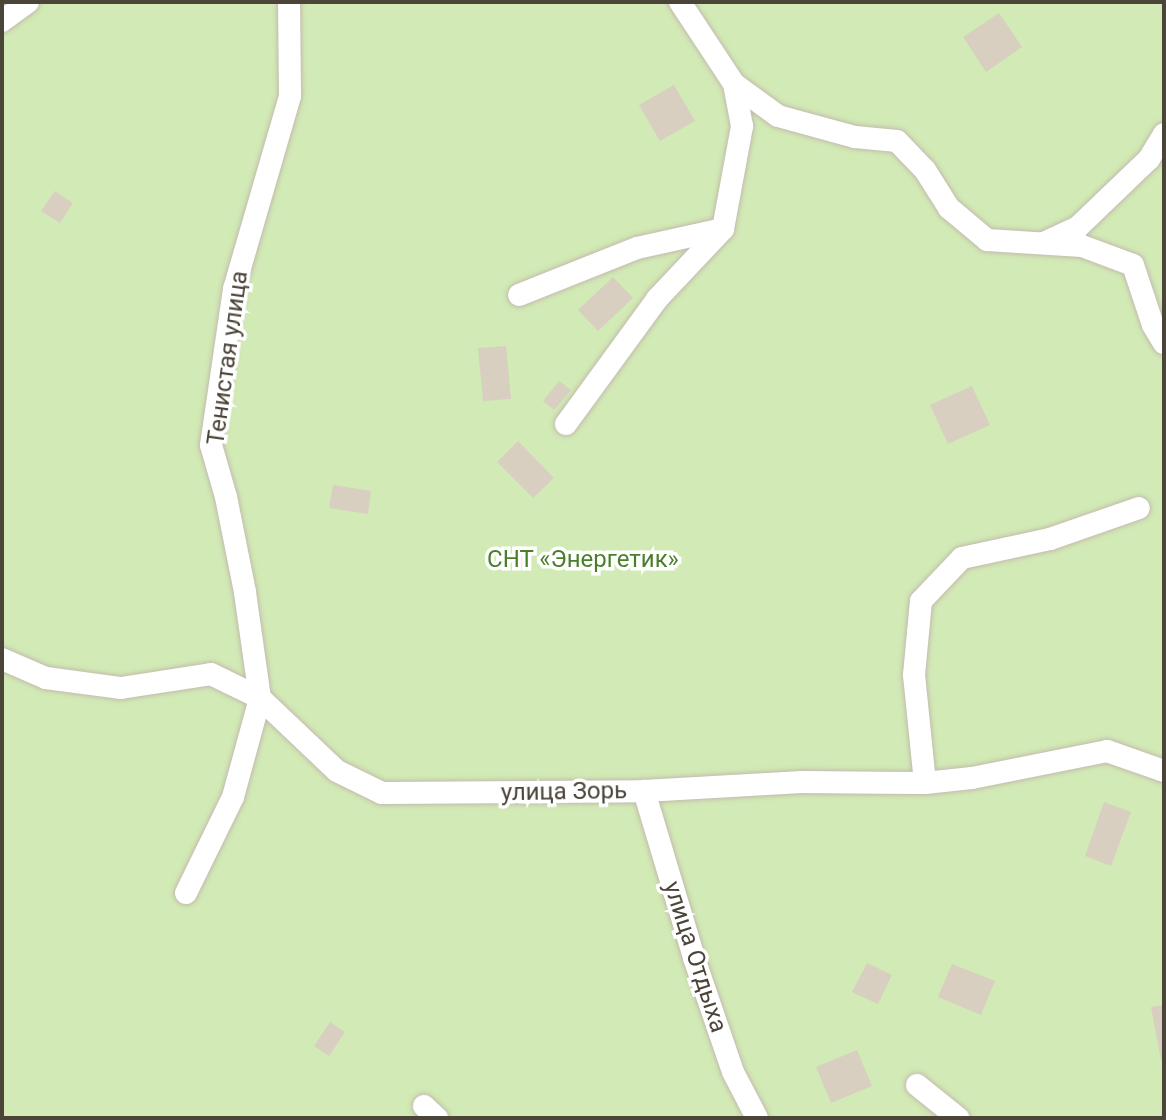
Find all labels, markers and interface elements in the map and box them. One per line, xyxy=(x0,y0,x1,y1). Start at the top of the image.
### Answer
street label: Тенистая улица xyxy=(202,269,254,447)
park label: СНТ «Энергетик» xyxy=(487,546,679,574)
street label: улица Зорь xyxy=(501,777,627,807)
street label: улица Отдыха xyxy=(657,878,733,1036)

